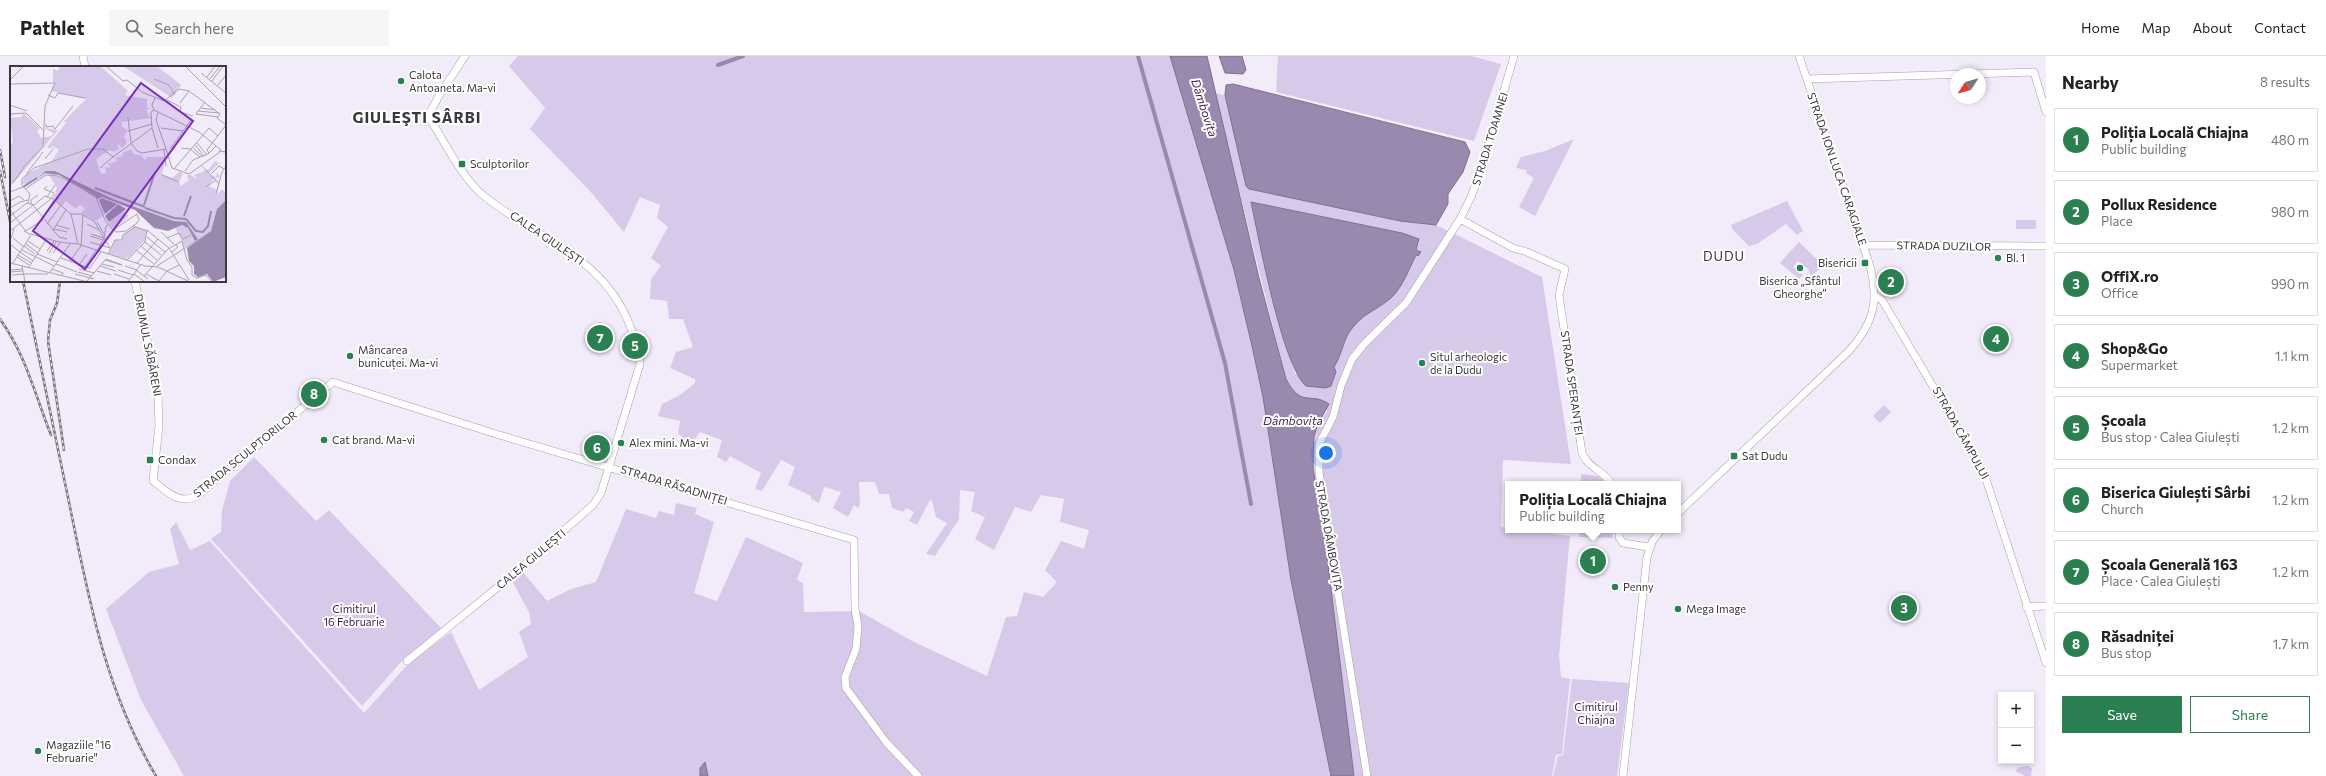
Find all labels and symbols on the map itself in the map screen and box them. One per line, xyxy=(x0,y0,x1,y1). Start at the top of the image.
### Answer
inset map xyxy=(10,66,226,282)
place label: Calota Antoaneta. Ma-vi xyxy=(409,68,496,94)
north arrow xyxy=(1950,68,1986,104)
marker: Calota Antoaneta. Ma-vi xyxy=(396,76,406,86)
water label: Dâmbovița xyxy=(1188,77,1221,139)
street label: STRADA TOAMNEI xyxy=(1469,90,1510,187)
street label: STRADA ION LUCA CARAGIALE xyxy=(1805,91,1870,247)
district label: GIULEŞTI SÂRBI xyxy=(352,108,482,126)
place label: Sculptorilor xyxy=(470,157,530,170)
marker: Sculptorilor xyxy=(457,159,467,169)
street label: CALEA GIULEȘTI xyxy=(507,208,587,268)
street label: STRADA DUZILOR xyxy=(1896,238,1992,253)
district label: DUDU xyxy=(1703,248,1745,264)
place label: Bl. 1 xyxy=(2006,251,2025,264)
marker: Bl. 1 xyxy=(1993,253,2003,263)
place label: Bisericii xyxy=(1818,256,1857,269)
marker: Bisericii xyxy=(1860,258,1870,268)
marker: Biserica „Sfântul Gheorghe” xyxy=(1795,263,1805,273)
pin: 2 xyxy=(1878,267,1904,297)
place label: Biserica „Sfântul Gheorghe” xyxy=(1759,274,1841,300)
street label: DRUMUL SĂBĂRENI xyxy=(132,292,166,397)
pin: 7 xyxy=(587,323,613,353)
pin: 4 xyxy=(1983,324,2009,354)
street label: STRADA SPERANȚEI xyxy=(1557,330,1586,436)
pin: 5 xyxy=(622,331,648,361)
place label: Mâncarea bunicuței. Ma-vi xyxy=(358,343,439,370)
place label: Situl arheologic de la Dudu xyxy=(1430,350,1507,376)
marker: Mâncarea bunicuței. Ma-vi xyxy=(345,351,355,361)
marker: Situl arheologic de la Dudu xyxy=(1417,358,1427,368)
pin: 8 xyxy=(301,379,327,409)
street label: STRADA CÂMPULUI xyxy=(1931,384,1993,481)
street label: STRADA SCULPTORILOR xyxy=(190,407,300,499)
water label: Dâmbovița xyxy=(1263,413,1323,428)
place label: Cat brand. Ma-vi xyxy=(332,433,415,446)
pin: 6 xyxy=(584,433,610,463)
marker: Cat brand. Ma-vi xyxy=(319,435,329,445)
place label: Alex mini. Ma-vi xyxy=(629,436,709,449)
marker: Alex mini. Ma-vi xyxy=(616,438,626,448)
your location xyxy=(1316,443,1336,463)
place label: Sat Dudu xyxy=(1742,449,1788,462)
marker: Sat Dudu xyxy=(1729,451,1739,461)
place label: Condax xyxy=(158,453,197,466)
marker: Condax xyxy=(145,455,155,465)
street label: STRADA RĂSADNIȚEI xyxy=(619,461,729,509)
street label: STRADA DÂMBOVIȚA xyxy=(1311,480,1347,593)
street label: CALEA GIULEȘTI xyxy=(494,526,568,592)
pin: 1 xyxy=(1580,546,1606,576)
place label: Penny xyxy=(1623,580,1654,593)
marker: Penny xyxy=(1610,582,1620,592)
pin: 3 xyxy=(1891,593,1917,623)
park label: Cimitirul 16 Februarie xyxy=(323,602,385,628)
place label: Mega Image xyxy=(1686,602,1746,615)
marker: Mega Image xyxy=(1673,604,1683,614)
park label: Cimitirul Chiajna xyxy=(1574,700,1618,726)
place label: Magaziile "16 Februarie" xyxy=(46,738,111,764)
marker: Magaziile "16 Februarie" xyxy=(33,746,43,756)

